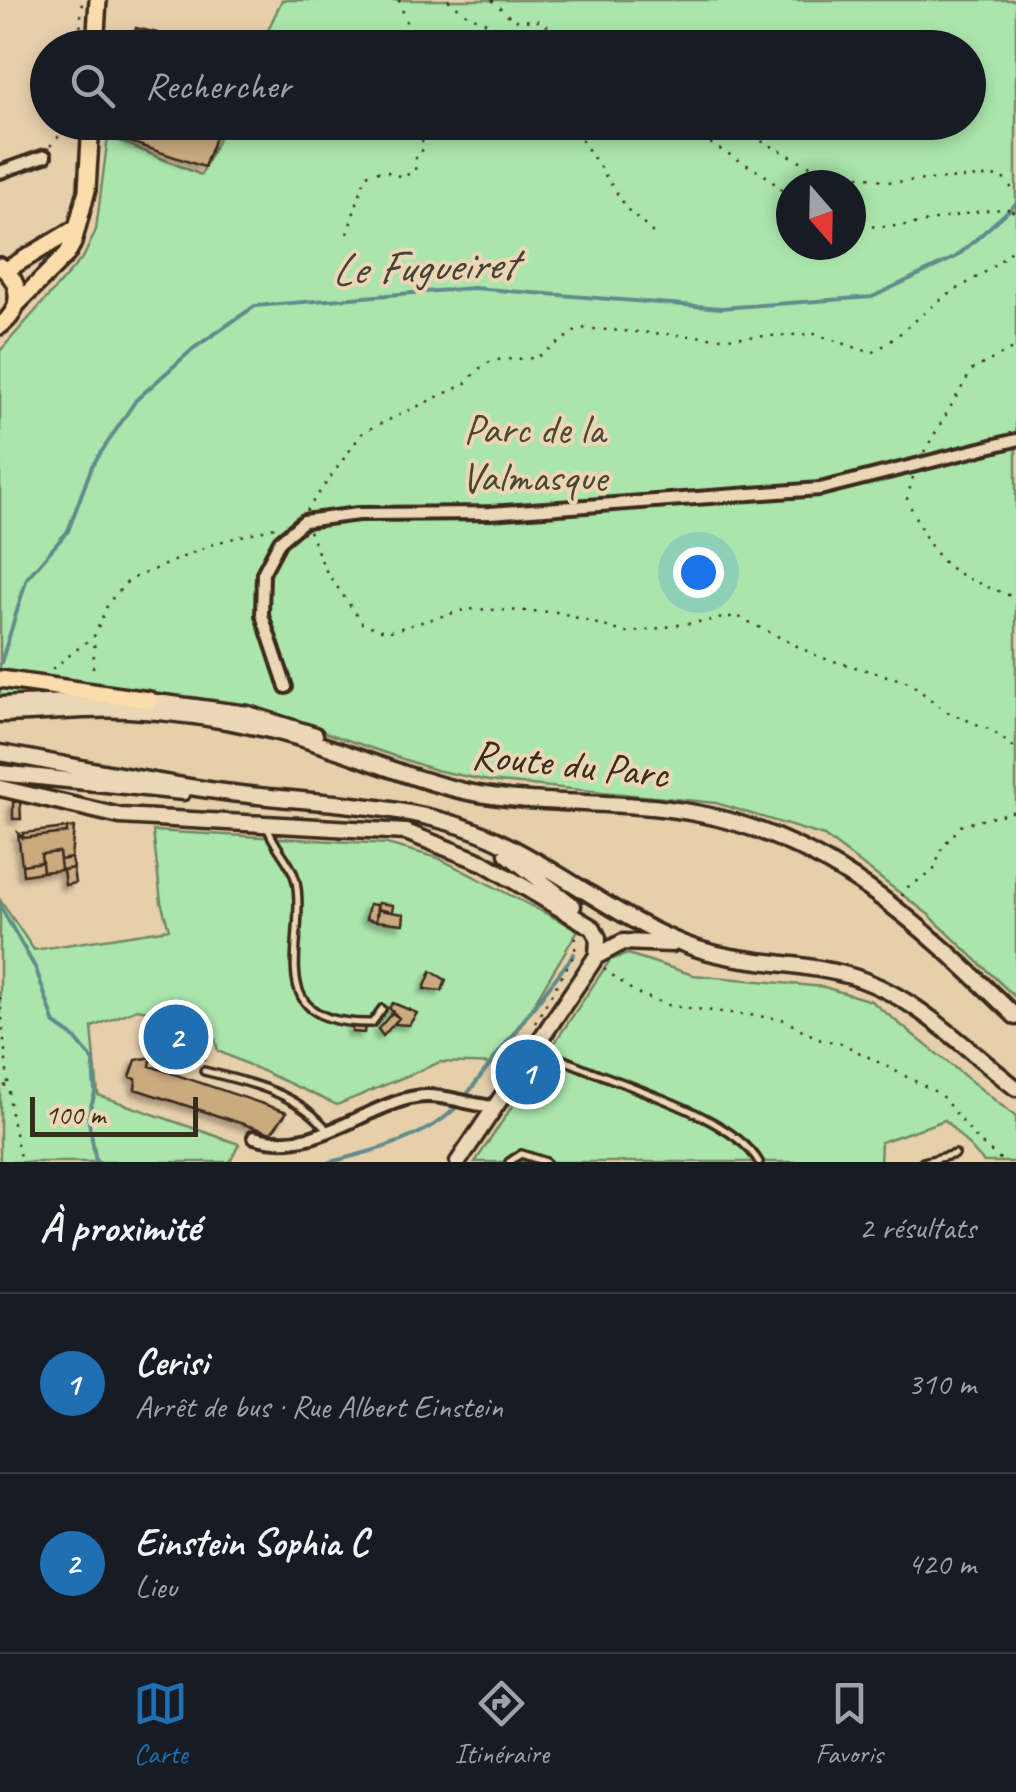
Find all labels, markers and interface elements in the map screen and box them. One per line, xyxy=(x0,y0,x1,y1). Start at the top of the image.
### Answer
search box xyxy=(30,30,986,140)
icon: search xyxy=(65,58,120,113)
text: Rechercher xyxy=(145,62,291,109)
north arrow xyxy=(776,170,866,260)
water label: Le Fugueiret xyxy=(330,235,527,299)
park label: Parc de la Valmasque xyxy=(461,403,610,504)
your location xyxy=(673,547,724,598)
street label: Route du Parc xyxy=(469,727,673,801)
pin: 2 xyxy=(144,1000,208,1074)
pin: 1 xyxy=(496,1034,560,1110)
scale bar xyxy=(30,1092,198,1136)
text: 100 m xyxy=(45,1097,105,1132)
text: À proximité xyxy=(40,1201,200,1254)
text: 2 résultats xyxy=(859,1207,976,1248)
text: Cerisi xyxy=(135,1339,208,1386)
text: 1 xyxy=(65,1363,80,1404)
text: 310 m xyxy=(907,1363,976,1404)
text: Arrêt de bus · Rue Albert Einstein xyxy=(135,1386,503,1427)
text: Einstein Sophia C xyxy=(135,1519,368,1566)
text: 2 xyxy=(65,1543,80,1584)
text: 420 m xyxy=(907,1543,976,1584)
text: Lieu xyxy=(135,1566,177,1607)
tab: Carte xyxy=(133,1676,188,1771)
tab: Itinéraire xyxy=(454,1676,549,1771)
tab: Favoris xyxy=(815,1676,883,1771)

